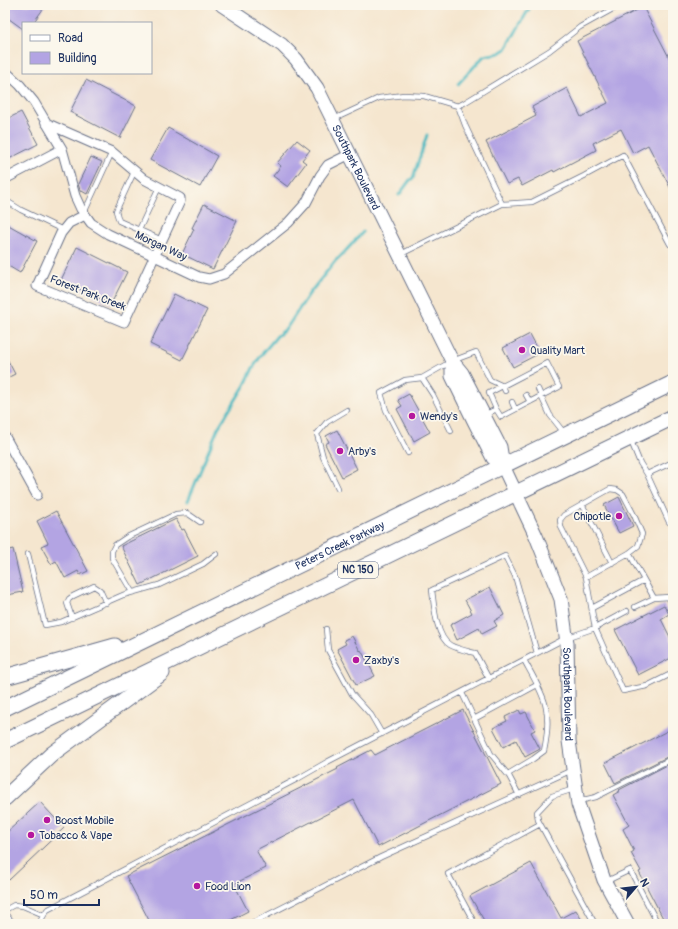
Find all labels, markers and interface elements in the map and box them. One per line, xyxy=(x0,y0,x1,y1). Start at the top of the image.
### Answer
legend xyxy=(22,22,152,74)
text: Road xyxy=(58,31,83,46)
text: Building xyxy=(58,51,97,66)
street label: Southpark Boulevard xyxy=(330,122,383,212)
street label: Morgan Way xyxy=(133,228,189,264)
street label: Forest Park Creek xyxy=(48,273,128,314)
place label: Quality Mart xyxy=(530,344,585,357)
marker: Quality Mart xyxy=(517,345,527,355)
place label: Wendy's xyxy=(420,410,458,423)
marker: Wendy's xyxy=(407,411,417,421)
place label: Arby's xyxy=(348,445,376,458)
marker: Arby's xyxy=(335,446,345,456)
place label: Chipotle xyxy=(573,510,612,523)
marker: Chipotle xyxy=(614,511,624,521)
street label: Peters Creek Parkway xyxy=(293,518,386,572)
road number: NC 150 xyxy=(338,562,378,578)
street label: Southpark Boulevard xyxy=(561,647,575,741)
place label: Zaxby's xyxy=(364,654,399,667)
marker: Zaxby's xyxy=(351,655,361,665)
place label: Boost Mobile xyxy=(55,814,115,827)
marker: Boost Mobile xyxy=(42,815,52,825)
place label: Tobacco & Vape xyxy=(39,829,113,842)
marker: Tobacco & Vape xyxy=(26,830,36,840)
north arrow xyxy=(616,867,656,907)
text: N xyxy=(637,876,652,889)
place label: Food Lion xyxy=(205,880,251,893)
scale bar xyxy=(24,881,99,907)
marker: Food Lion xyxy=(192,881,202,891)
text: 50 m xyxy=(30,888,58,903)

